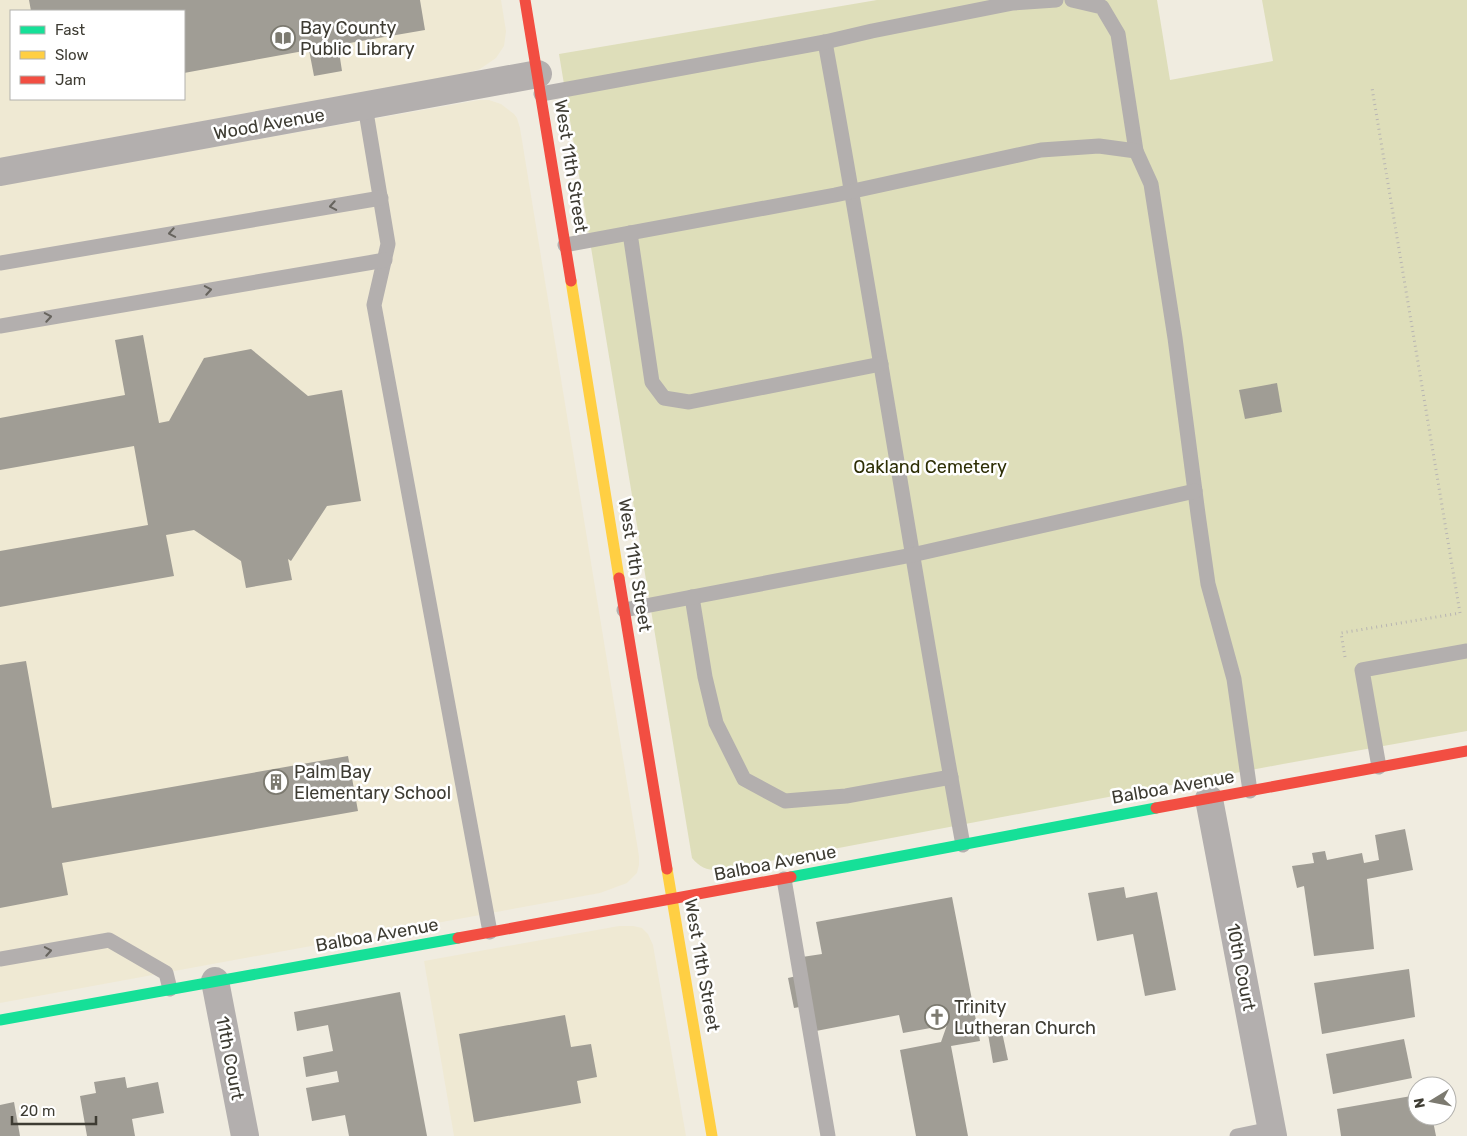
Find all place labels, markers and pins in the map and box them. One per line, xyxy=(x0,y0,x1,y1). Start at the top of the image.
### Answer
place label: Bay County Public Library xyxy=(300,17,415,60)
library icon: Bay County Public Library xyxy=(270,25,296,51)
place label: Palm Bay Elementary School xyxy=(294,761,451,804)
building icon: Palm Bay Elementary School xyxy=(263,769,289,795)
place label: Trinity Lutheran Church xyxy=(954,996,1096,1039)
church icon: Trinity Lutheran Church xyxy=(924,1004,950,1030)

